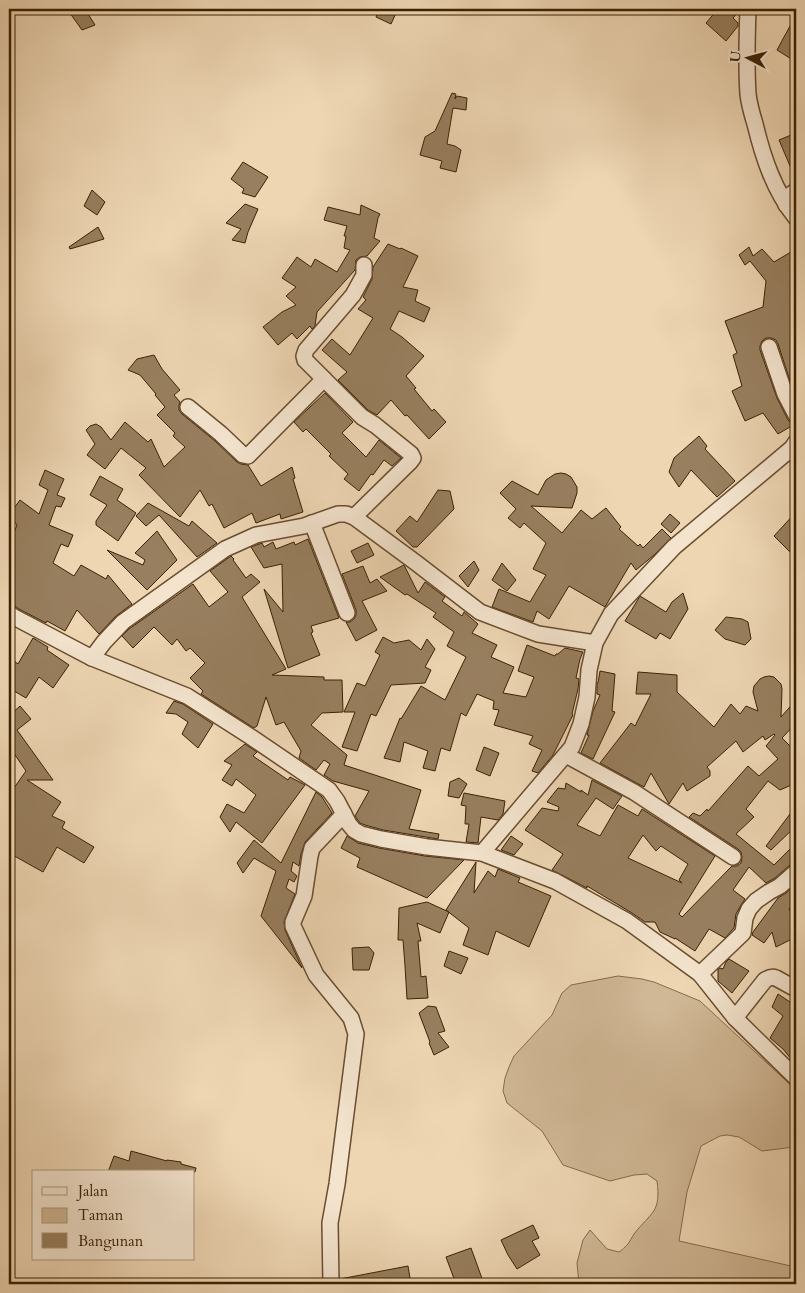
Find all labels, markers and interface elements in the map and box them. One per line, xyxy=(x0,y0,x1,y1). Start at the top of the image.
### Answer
north arrow xyxy=(722,32,772,82)
text: U xyxy=(726,49,746,63)
legend xyxy=(32,1170,195,1260)
text: Jalan xyxy=(76,1181,109,1201)
text: Taman xyxy=(78,1205,124,1225)
text: Bangunan xyxy=(78,1231,144,1251)

